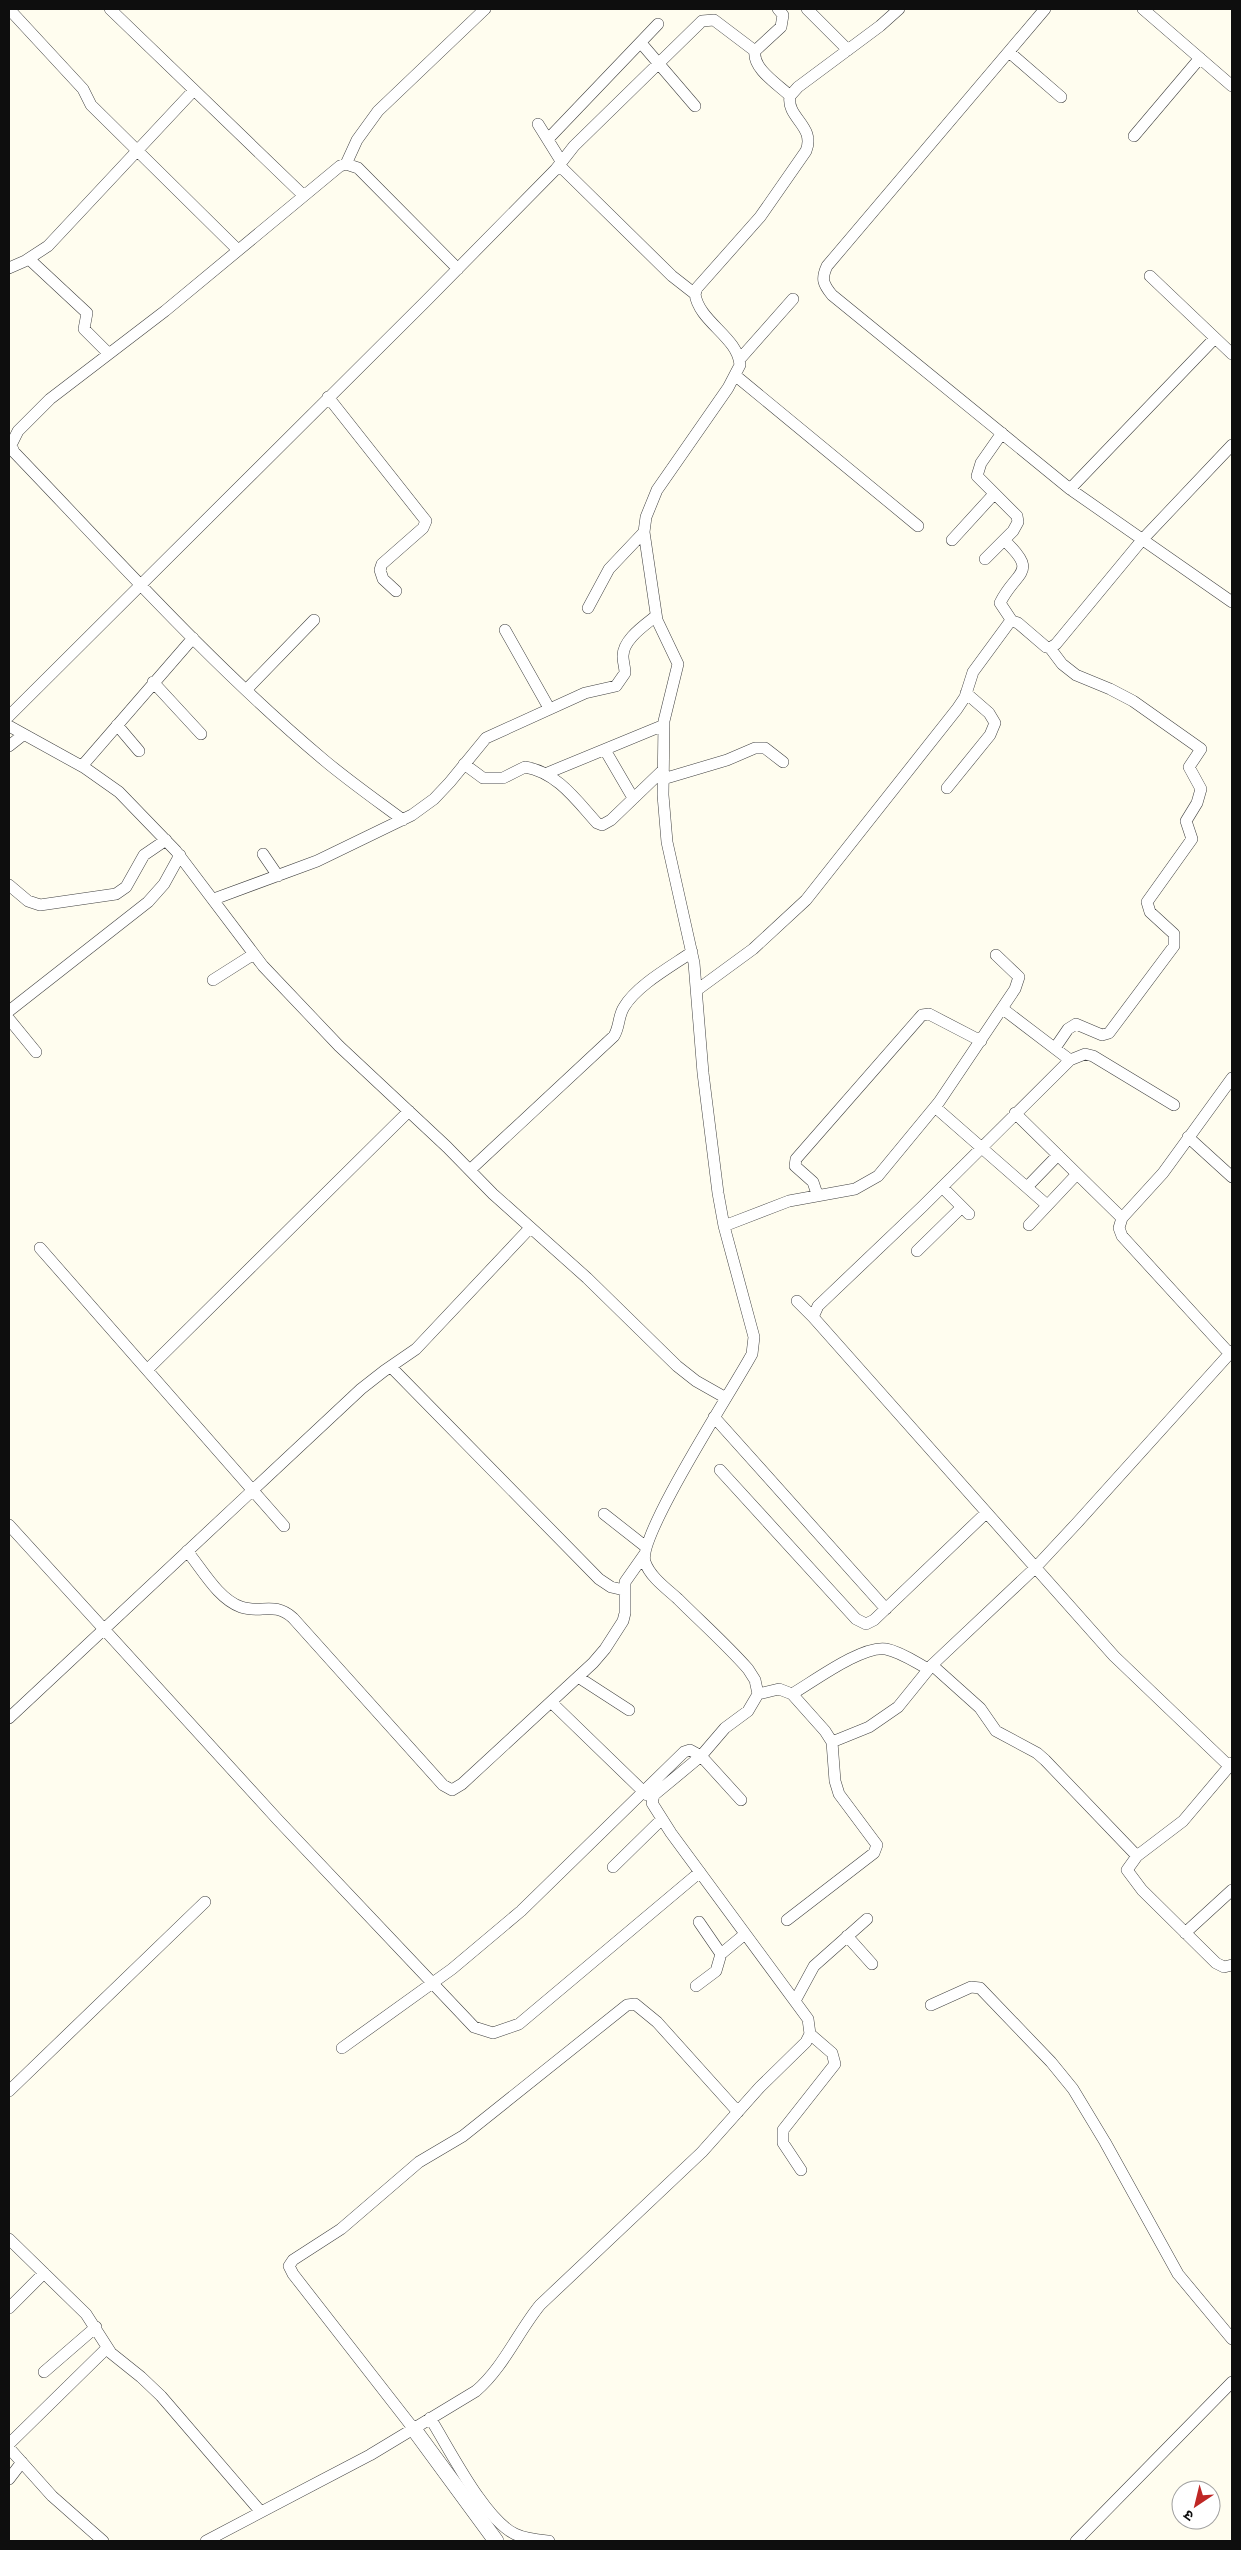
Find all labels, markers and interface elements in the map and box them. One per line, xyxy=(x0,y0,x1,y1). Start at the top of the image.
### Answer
north arrow xyxy=(1171,2480,1221,2530)
text: उ xyxy=(1179,2505,1197,2525)

